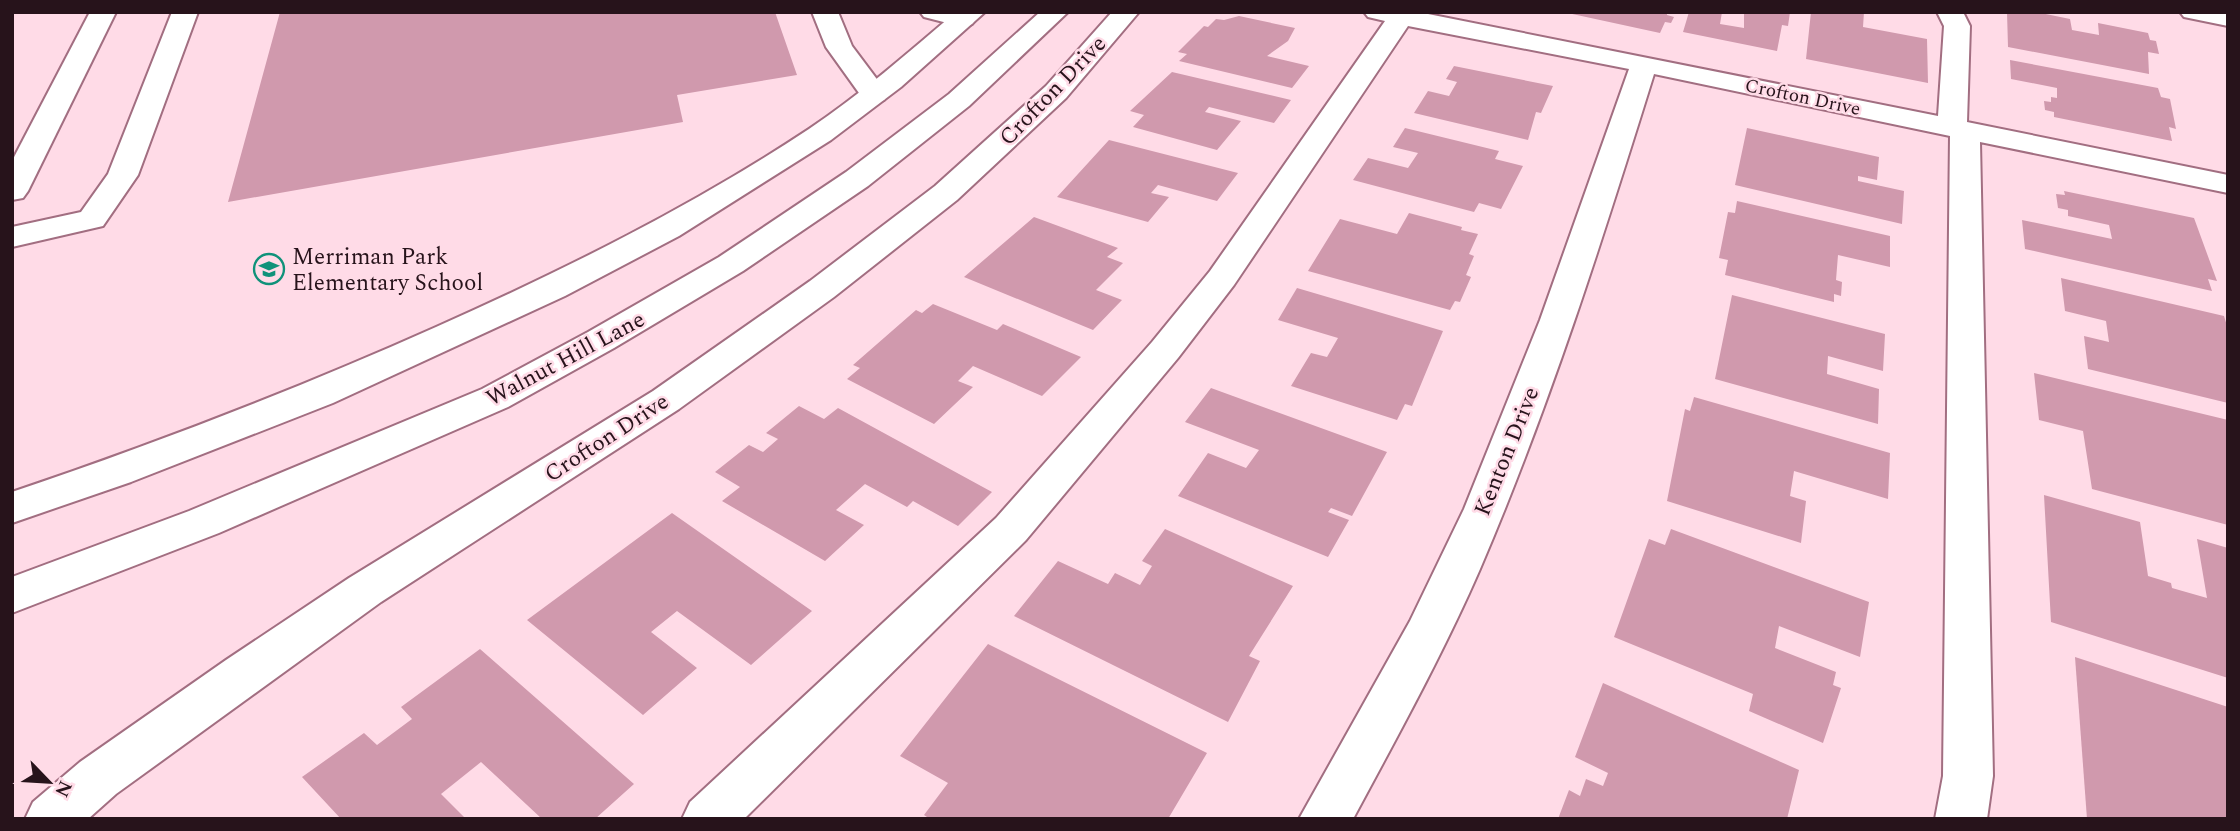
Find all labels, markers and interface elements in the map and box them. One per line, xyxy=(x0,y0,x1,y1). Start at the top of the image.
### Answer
street label: Crofton Drive xyxy=(991,28,1115,154)
street label: Crofton Drive xyxy=(1742,71,1863,124)
place label: Merriman Park Elementary School xyxy=(292,240,483,301)
school or university icon: Merriman Park Elementary School xyxy=(252,252,286,286)
street label: Walnut Hill Lane xyxy=(480,303,651,416)
street label: Kenton Drive xyxy=(1466,382,1549,521)
street label: Crofton Drive xyxy=(538,385,676,492)
north arrow xyxy=(14,747,84,817)
text: N xyxy=(47,775,79,802)

